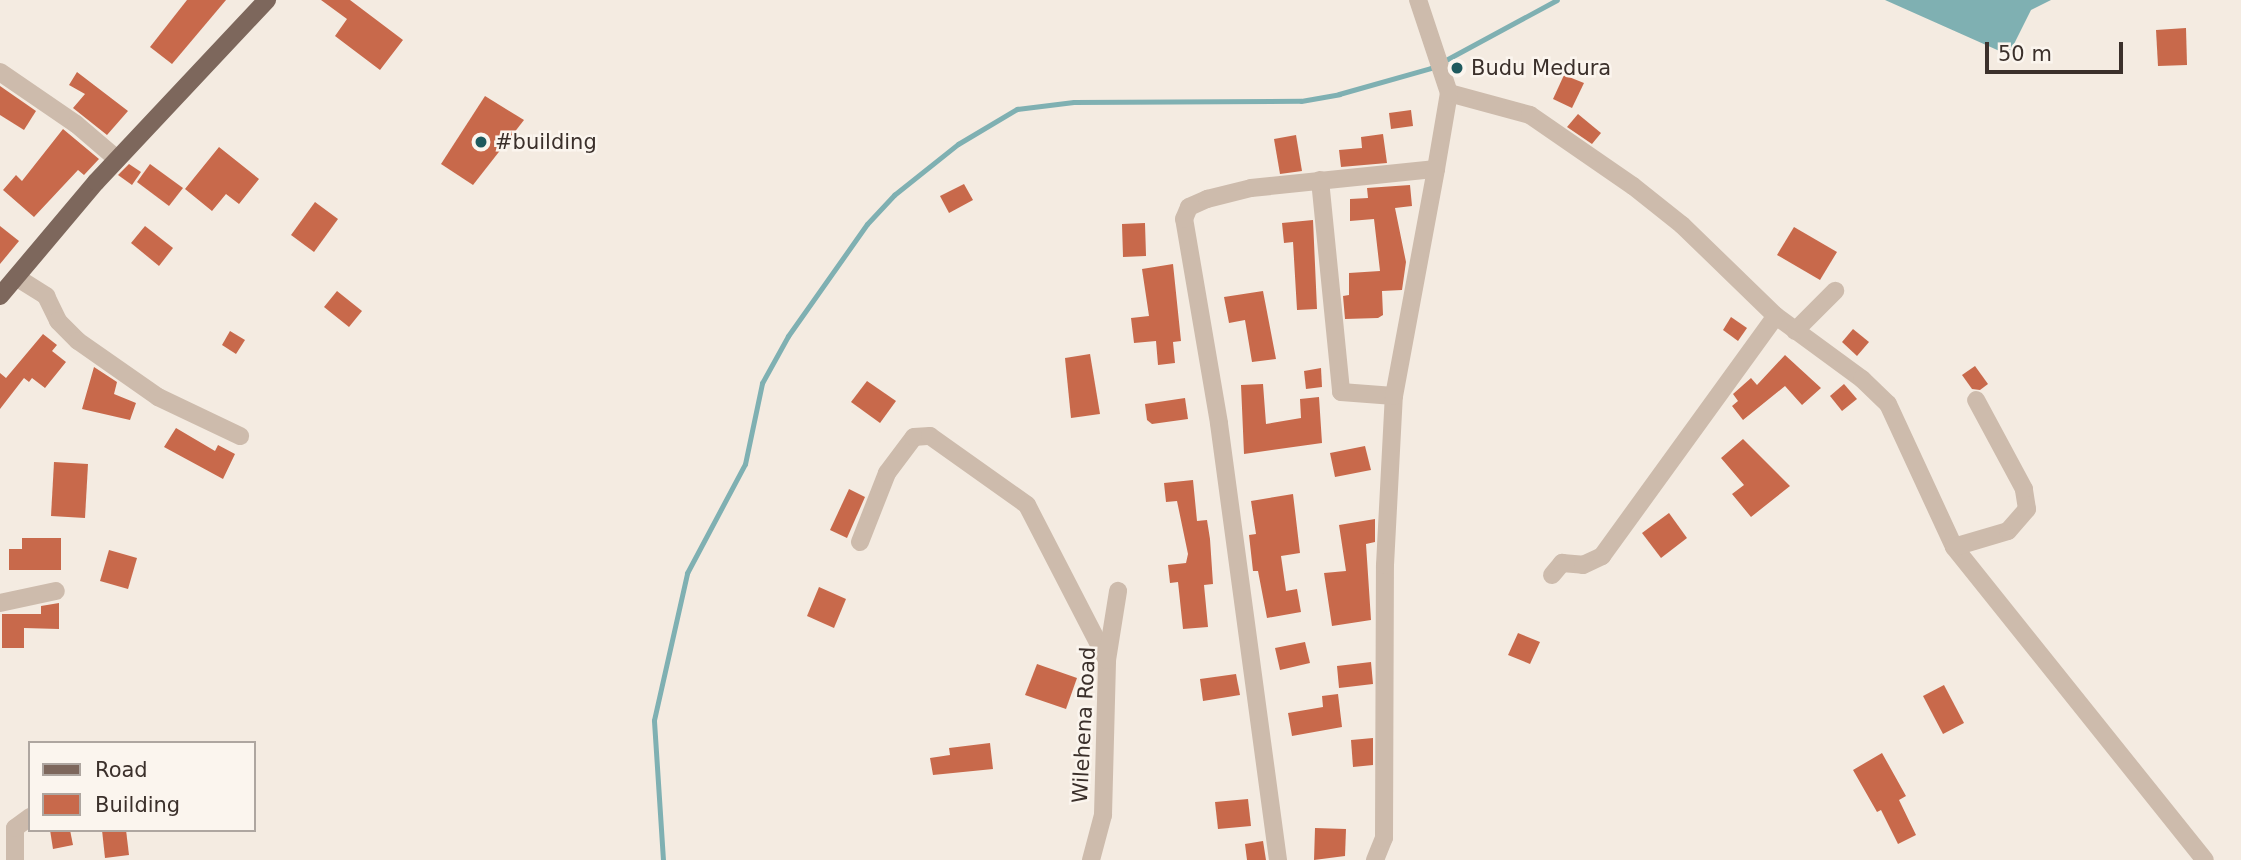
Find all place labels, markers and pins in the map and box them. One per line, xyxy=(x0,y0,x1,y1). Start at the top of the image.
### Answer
place label: Budu Medura xyxy=(1471,55,1611,81)
marker: Budu Medura xyxy=(1449,60,1465,76)
place label: #building xyxy=(495,129,597,155)
marker: #building xyxy=(473,134,489,150)

